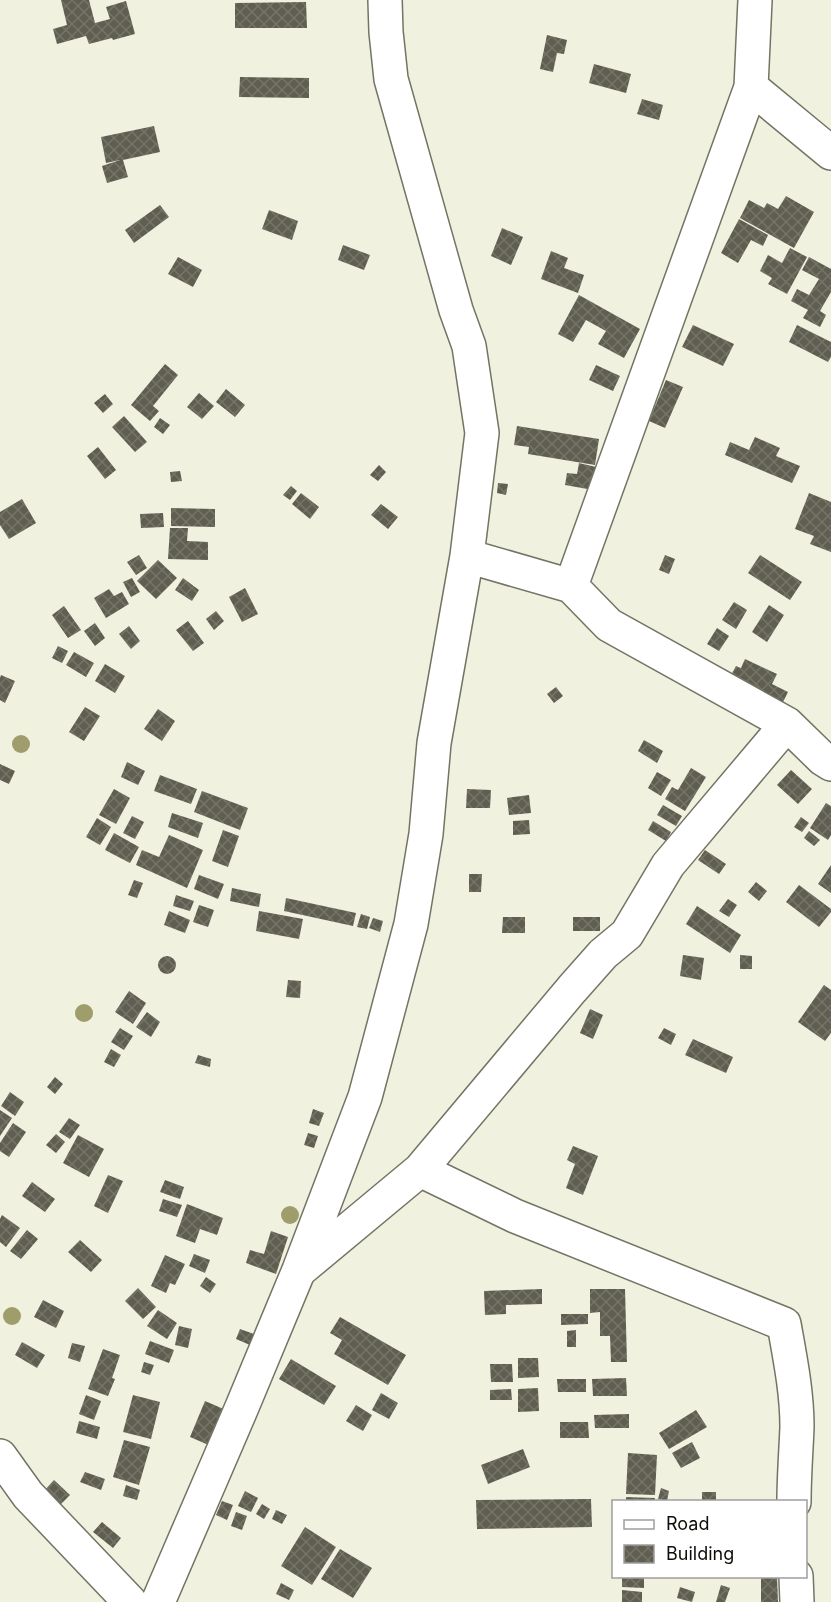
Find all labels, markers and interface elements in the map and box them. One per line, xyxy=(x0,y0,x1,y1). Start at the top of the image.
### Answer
legend xyxy=(612,1500,807,1578)
text: Road xyxy=(666,1513,709,1534)
text: Building xyxy=(666,1543,734,1564)

